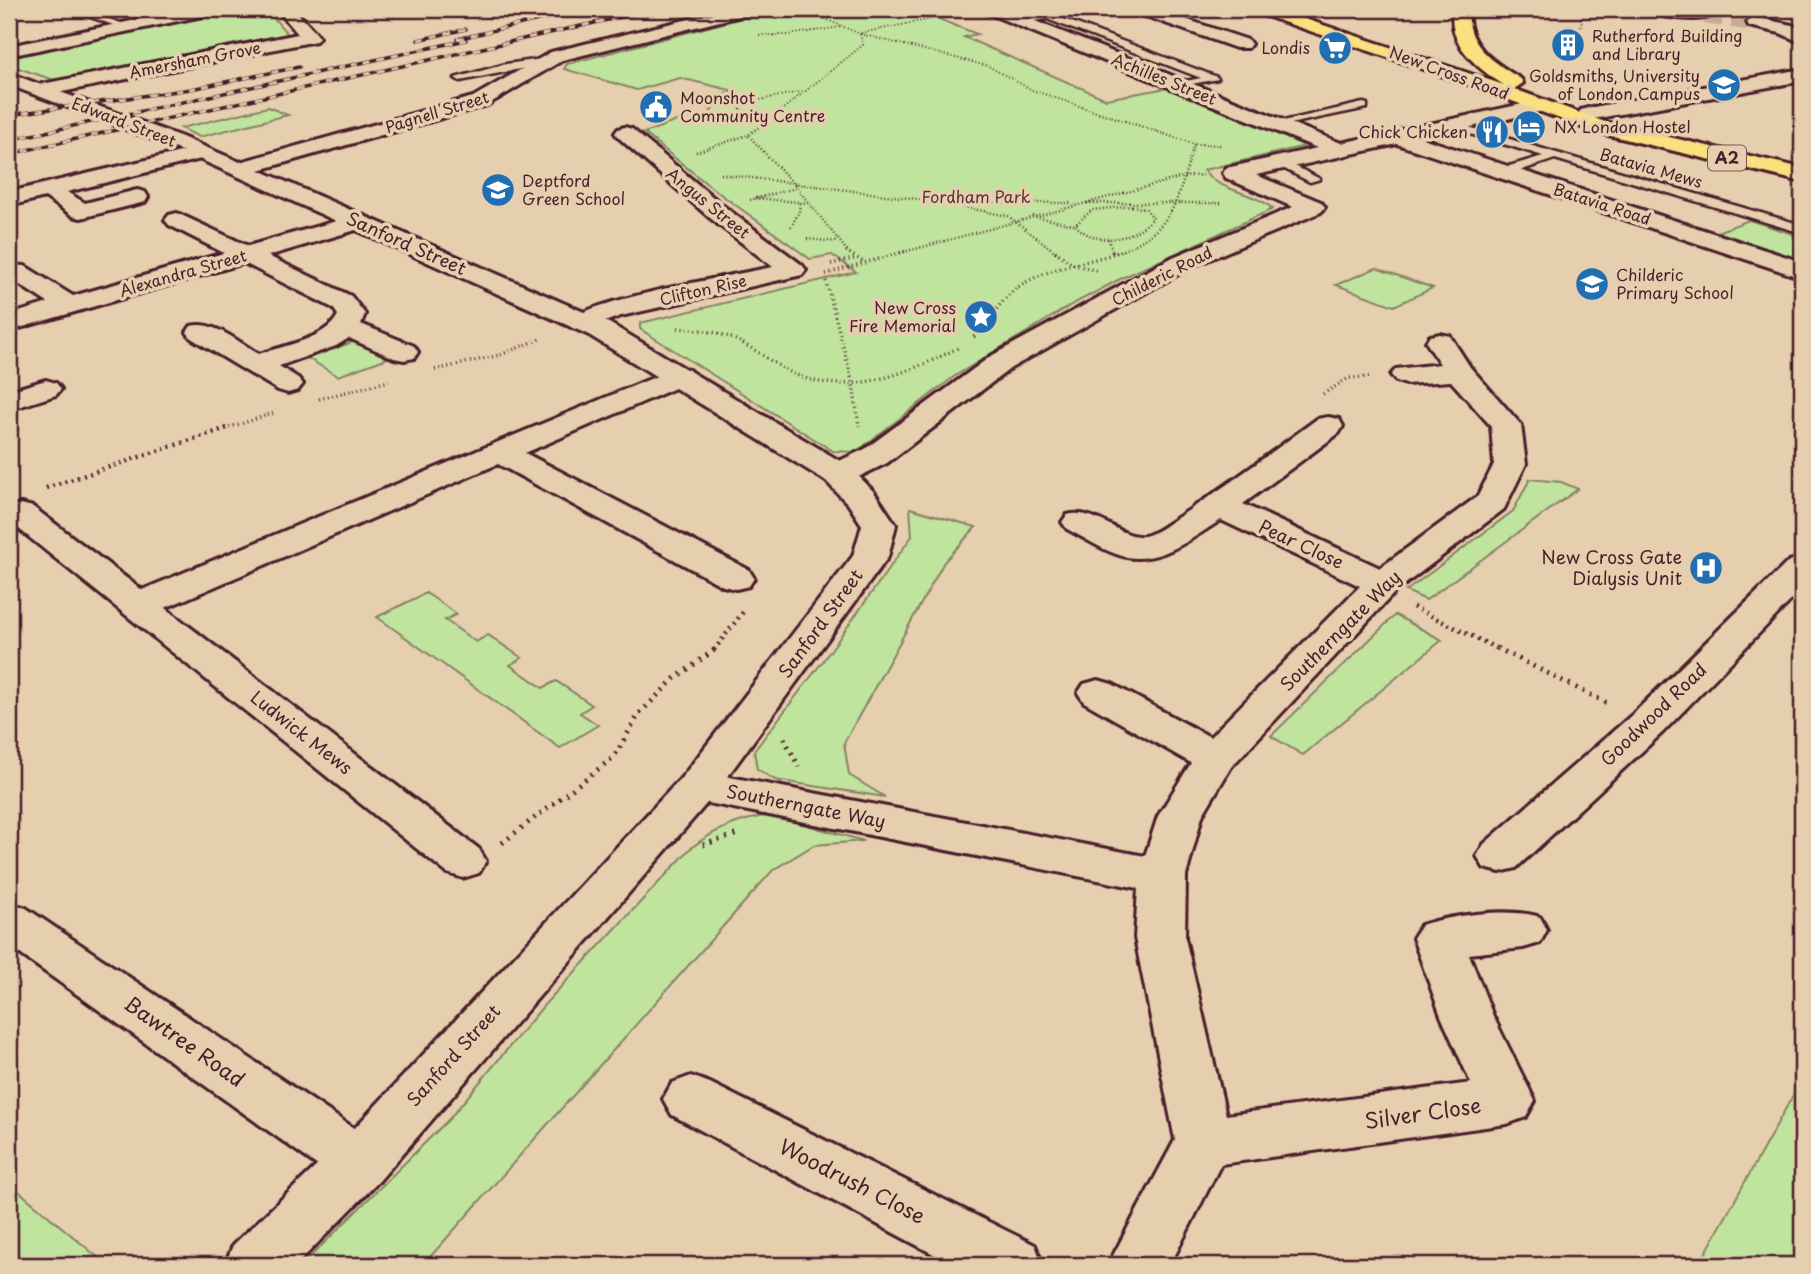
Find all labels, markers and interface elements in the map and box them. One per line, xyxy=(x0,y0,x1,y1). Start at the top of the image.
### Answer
place label: Rutherford Building and Library xyxy=(1592,23,1742,65)
building icon: Rutherford Building and Library xyxy=(1549,26,1587,64)
supermarket icon: Londis xyxy=(1316,29,1354,67)
street label: Amersham Grove xyxy=(127,34,263,84)
place label: Londis xyxy=(1261,35,1310,59)
street label: New Cross Road xyxy=(1386,39,1513,105)
street label: Achilles Street xyxy=(1108,46,1221,110)
place label: Goldsmiths, University of London Campus xyxy=(1529,63,1700,105)
school or university icon: Goldsmiths, University of London Campus xyxy=(1705,66,1743,104)
street label: Pagnell Street xyxy=(382,84,492,138)
place label: Moonshot Community Centre xyxy=(680,85,825,127)
public building icon: Moonshot Community Centre xyxy=(637,88,675,126)
street label: Edward Street xyxy=(69,90,180,152)
hotel icon: NX London Hostel xyxy=(1510,108,1548,146)
restaurant icon: Chick Chicken xyxy=(1473,113,1511,151)
place label: NX London Hostel xyxy=(1554,114,1691,138)
place label: Chick Chicken xyxy=(1358,119,1468,143)
street label: Batavia Mews xyxy=(1597,141,1705,193)
road number: A2 xyxy=(1708,146,1746,170)
street label: Angus Street xyxy=(662,161,756,244)
place label: Deptford Green School xyxy=(522,168,625,210)
school or university icon: Deptford Green School xyxy=(479,171,517,209)
street label: Batavia Road xyxy=(1550,176,1654,230)
park label: Fordham Park xyxy=(921,184,1031,208)
street label: Sanford Street xyxy=(342,204,471,281)
street label: Childeric Road xyxy=(1107,239,1216,311)
street label: Alexandra Street xyxy=(116,242,250,302)
place label: Childeric Primary School xyxy=(1616,262,1734,304)
school or university icon: Childeric Primary School xyxy=(1573,265,1611,303)
street label: Clifton Rise xyxy=(657,267,749,311)
place label: New Cross Fire Memorial xyxy=(849,295,956,337)
place icon: New Cross Fire Memorial xyxy=(962,298,1000,336)
street label: Pear Close xyxy=(1255,512,1348,575)
place label: New Cross Gate Dialysis Unit xyxy=(1541,543,1682,591)
hospital icon: New Cross Gate Dialysis Unit xyxy=(1687,549,1725,587)
street label: Sanford Street xyxy=(771,563,869,683)
street label: Southerngate Way xyxy=(1273,563,1407,697)
street label: Goodwood Road xyxy=(1594,656,1712,772)
street label: Ludwick Mews xyxy=(245,683,359,780)
street label: Southerngate Way xyxy=(724,777,888,834)
street label: Bawtree Road xyxy=(118,987,252,1094)
street label: Sanford Street xyxy=(400,998,506,1112)
street label: Silver Close xyxy=(1362,1088,1483,1136)
street label: Woodrush Close xyxy=(774,1130,932,1231)

